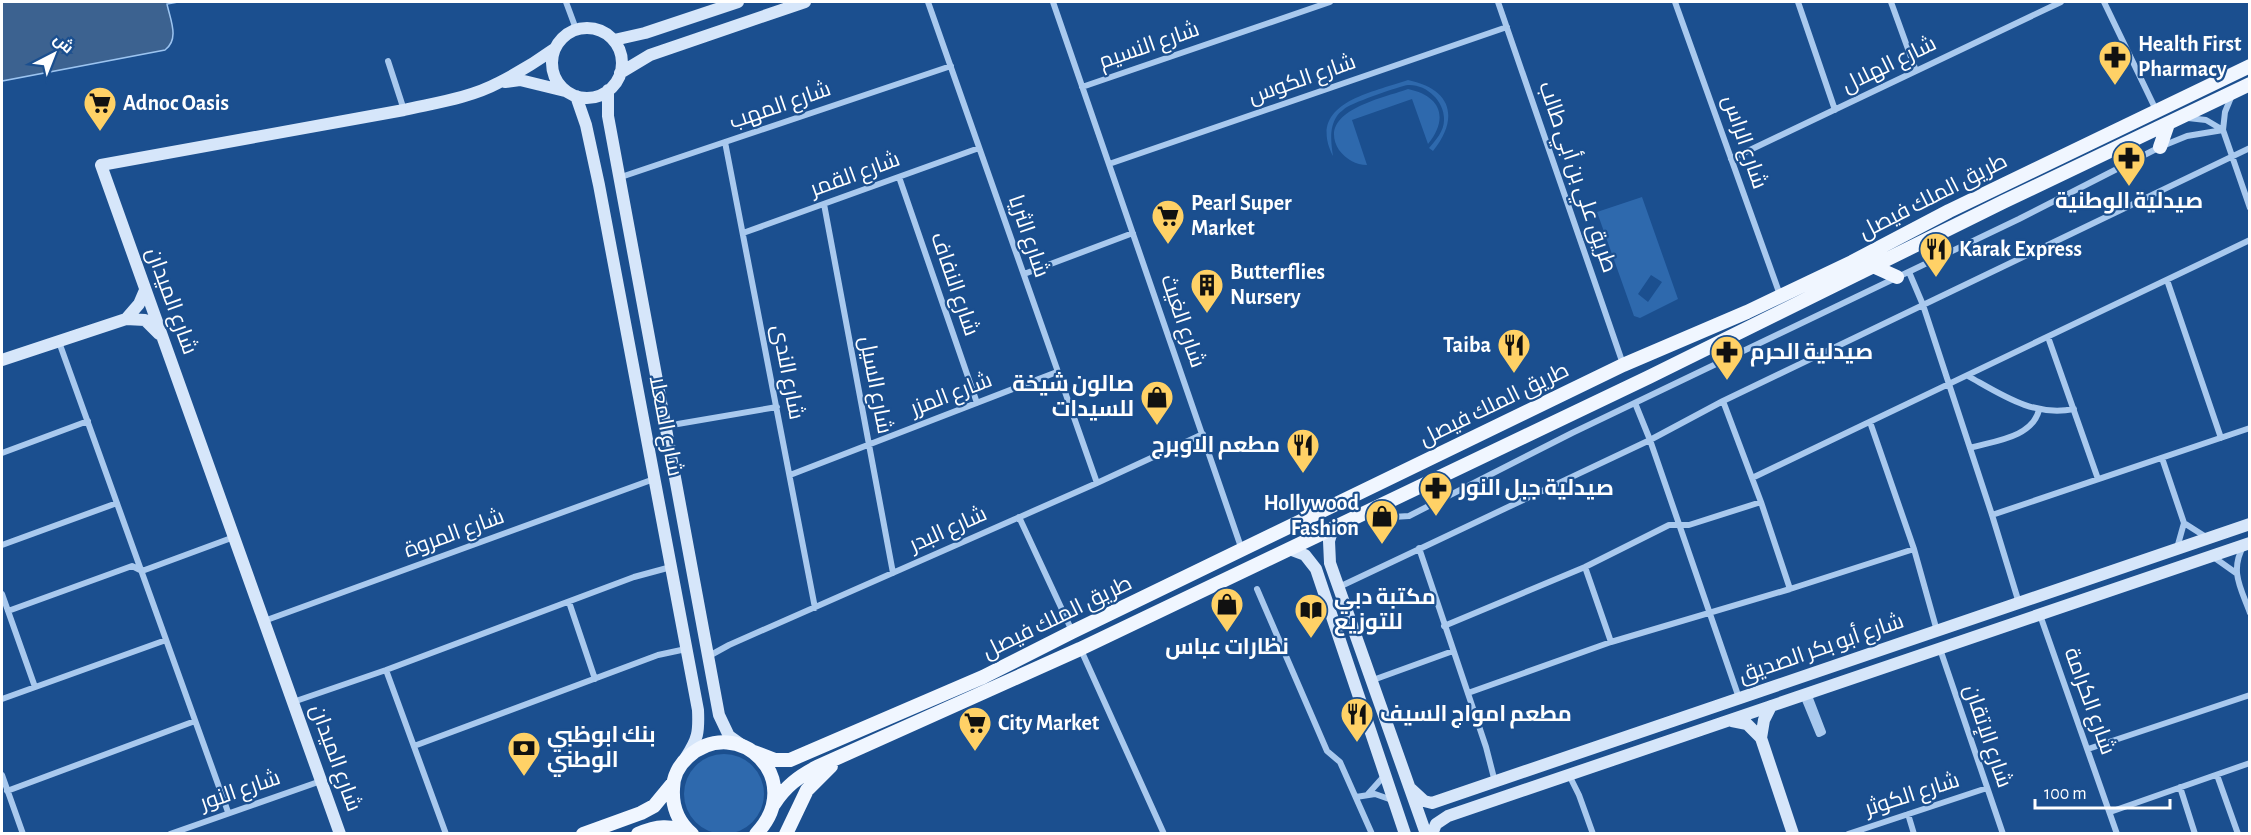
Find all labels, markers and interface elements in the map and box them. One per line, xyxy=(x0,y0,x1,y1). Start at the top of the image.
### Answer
street label: شارع النسيم xyxy=(1096,18,1203,76)
north arrow xyxy=(24,24,84,84)
text: ش xyxy=(50,30,77,57)
street label: شارع الهلال xyxy=(1838,32,1941,99)
place label: Health First Pharmacy xyxy=(2138,33,2242,81)
pharmacy icon: Health First Pharmacy xyxy=(2097,39,2133,86)
street label: شارع الكوس xyxy=(1245,50,1360,110)
street label: شارع المهب xyxy=(727,77,834,135)
street label: طريق علي بن أبي طالب xyxy=(1530,78,1624,277)
supermarket icon: Adnoc Oasis xyxy=(82,85,118,132)
place label: Adnoc Oasis xyxy=(123,92,229,114)
street label: شارع الراس xyxy=(1716,92,1771,193)
pharmacy icon: صيدلية الوطنية xyxy=(2111,140,2147,187)
street label: شارع القمر xyxy=(805,148,904,204)
street label: طريق الملك فيصل xyxy=(1855,149,2012,245)
place label: صيدلية الوطنية xyxy=(2055,190,2203,214)
street label: شارع الثريا xyxy=(1002,192,1053,281)
place label: Pearl Super Market xyxy=(1191,192,1292,239)
supermarket icon: Pearl Super Market xyxy=(1150,198,1186,245)
street label: شارع النفاف xyxy=(924,229,983,340)
restaurant icon: Karak Express xyxy=(1918,231,1954,278)
place label: Karak Express xyxy=(1959,238,2082,260)
street label: شارع الميدان xyxy=(140,245,201,358)
place label: Butterflies Nursery xyxy=(1230,261,1325,309)
building icon: Butterflies Nursery xyxy=(1189,267,1225,314)
street label: شارع الغيث xyxy=(1154,272,1209,371)
street label: شارع الندى xyxy=(765,323,808,422)
restaurant icon: Taiba xyxy=(1496,327,1532,374)
street label: شارع السيل xyxy=(853,334,896,436)
place label: Taiba xyxy=(1443,334,1491,356)
pharmacy icon: صيدلية الحرم xyxy=(1709,334,1745,381)
place label: صيدلية الحرم xyxy=(1750,341,1873,367)
street label: طريق الملك فيصل xyxy=(1416,358,1573,451)
street label: شارع المزر xyxy=(905,368,996,423)
place label: صالون شيخة للسيدات xyxy=(1012,372,1134,421)
street label: شارع المعلا xyxy=(643,374,687,479)
shop icon: صالون شيخة للسيدات xyxy=(1139,379,1175,426)
restaurant icon: مطعم الاوبرج xyxy=(1285,427,1321,474)
place label: مطعم الاوبرج xyxy=(1151,434,1280,460)
pharmacy icon: صيدلية جبل النور xyxy=(1418,470,1454,517)
place label: صيدلية جبل النور xyxy=(1458,477,1614,501)
place label: Hollywood Fashion xyxy=(1263,492,1359,539)
shop icon: Hollywood Fashion xyxy=(1364,498,1400,545)
street label: شارع البدر xyxy=(904,502,991,559)
street label: شارع المروة xyxy=(401,505,508,564)
street label: طريق الملك فيصل xyxy=(979,571,1136,664)
shop icon: نظارات عباس xyxy=(1209,586,1245,633)
place label: مكتبة دبي للتوزيع xyxy=(1334,586,1436,636)
library icon: مكتبة دبي للتوزيع xyxy=(1293,592,1329,639)
street label: شارع أبو بكر الصديق xyxy=(1735,607,1907,689)
place label: نظارات عباس xyxy=(1165,636,1289,660)
street label: شارع الكرامة xyxy=(2058,645,2119,758)
street label: شارع الإتقان xyxy=(1957,682,2016,791)
restaurant icon: مطعم امواج السيف xyxy=(1339,696,1375,743)
street label: شارع الميدان xyxy=(304,702,365,815)
place label: مطعم امواج السيف xyxy=(1380,703,1572,729)
supermarket icon: City Market xyxy=(957,705,993,752)
place label: City Market xyxy=(998,712,1100,735)
place label: بنك ابوظبي الوطني xyxy=(547,724,656,777)
bank icon: بنك ابوظبي الوطني xyxy=(506,730,542,777)
street label: شارع النور xyxy=(195,766,284,817)
street label: شارع الكوثر xyxy=(1860,768,1963,823)
scale bar xyxy=(2035,772,2170,810)
text: 100 m xyxy=(2044,785,2087,803)

